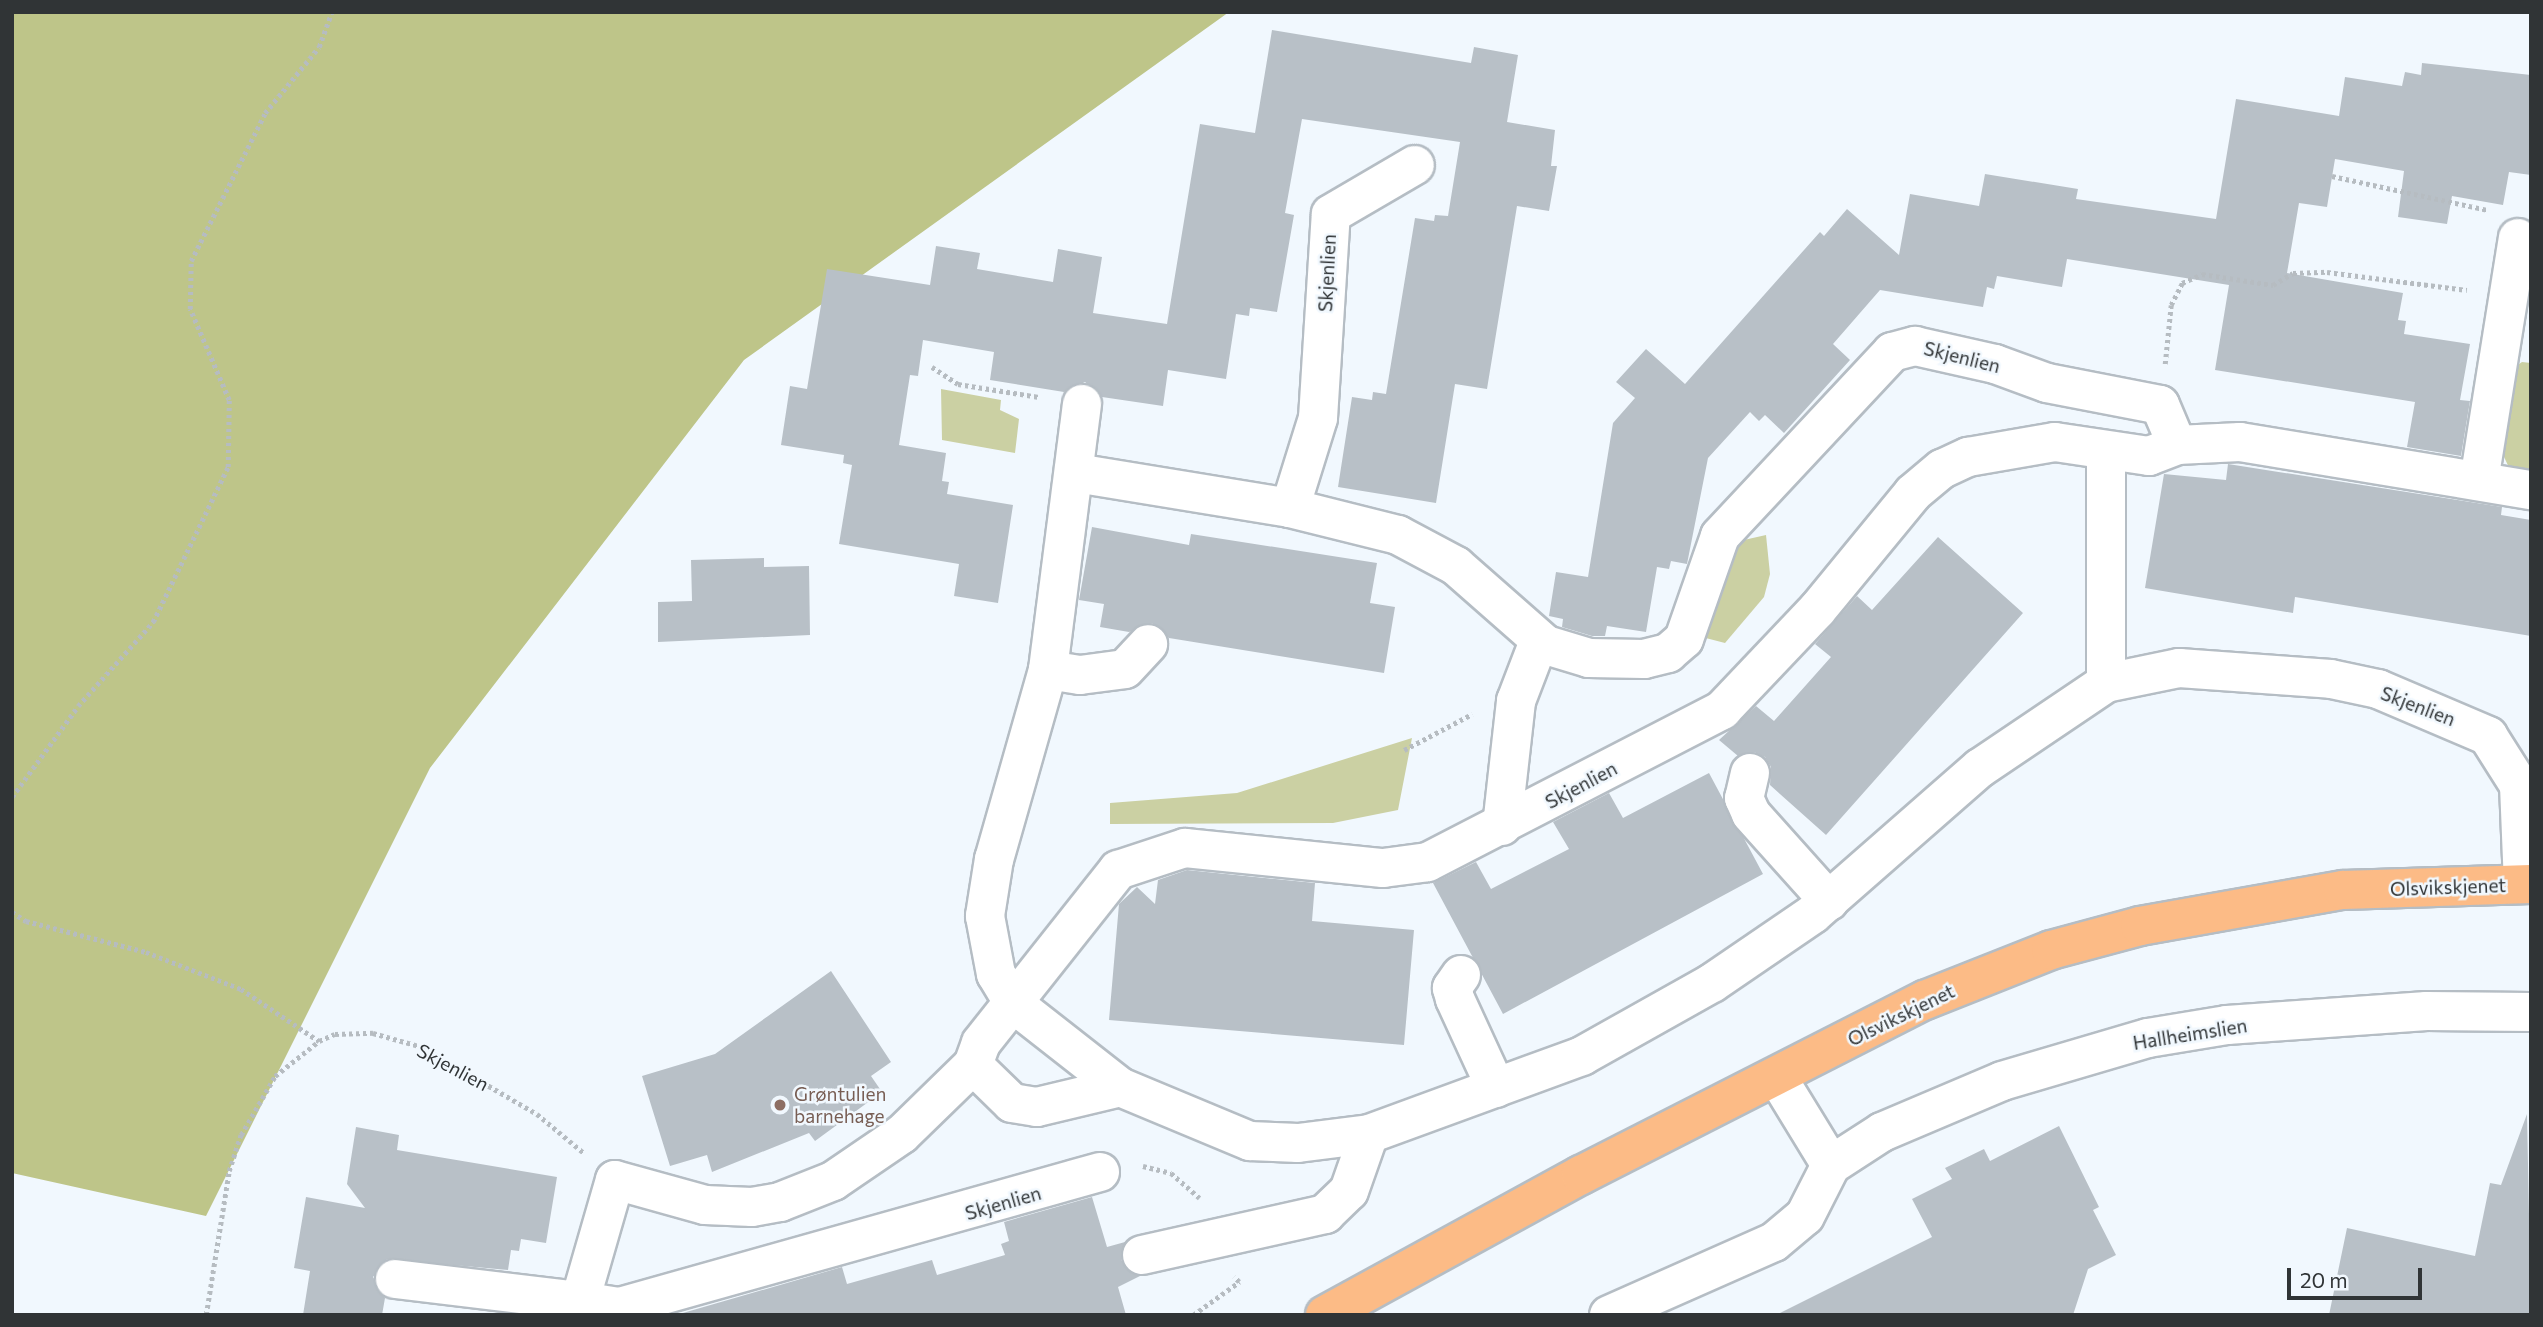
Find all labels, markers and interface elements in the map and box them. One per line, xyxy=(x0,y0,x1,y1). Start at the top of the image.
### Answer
street label: Skjenlien xyxy=(1314,234,1340,312)
street label: Skjenlien xyxy=(1921,337,2003,377)
street label: Skjenlien xyxy=(2378,681,2458,731)
street label: Skjenlien xyxy=(1541,757,1621,813)
street label: Olsvikskjenet xyxy=(2390,874,2506,900)
street label: Olsvikskjenet xyxy=(1844,979,1958,1051)
street label: Hallheimslien xyxy=(2131,1014,2249,1054)
street label: Skjenlien xyxy=(413,1039,493,1095)
place label: Grøntulien barnehage xyxy=(794,1083,886,1127)
marker: Grøntulien barnehage xyxy=(772,1097,788,1113)
street label: Skjenlien xyxy=(962,1181,1044,1225)
scale bar xyxy=(2291,1254,2426,1298)
text: 20 m xyxy=(2300,1267,2348,1292)

